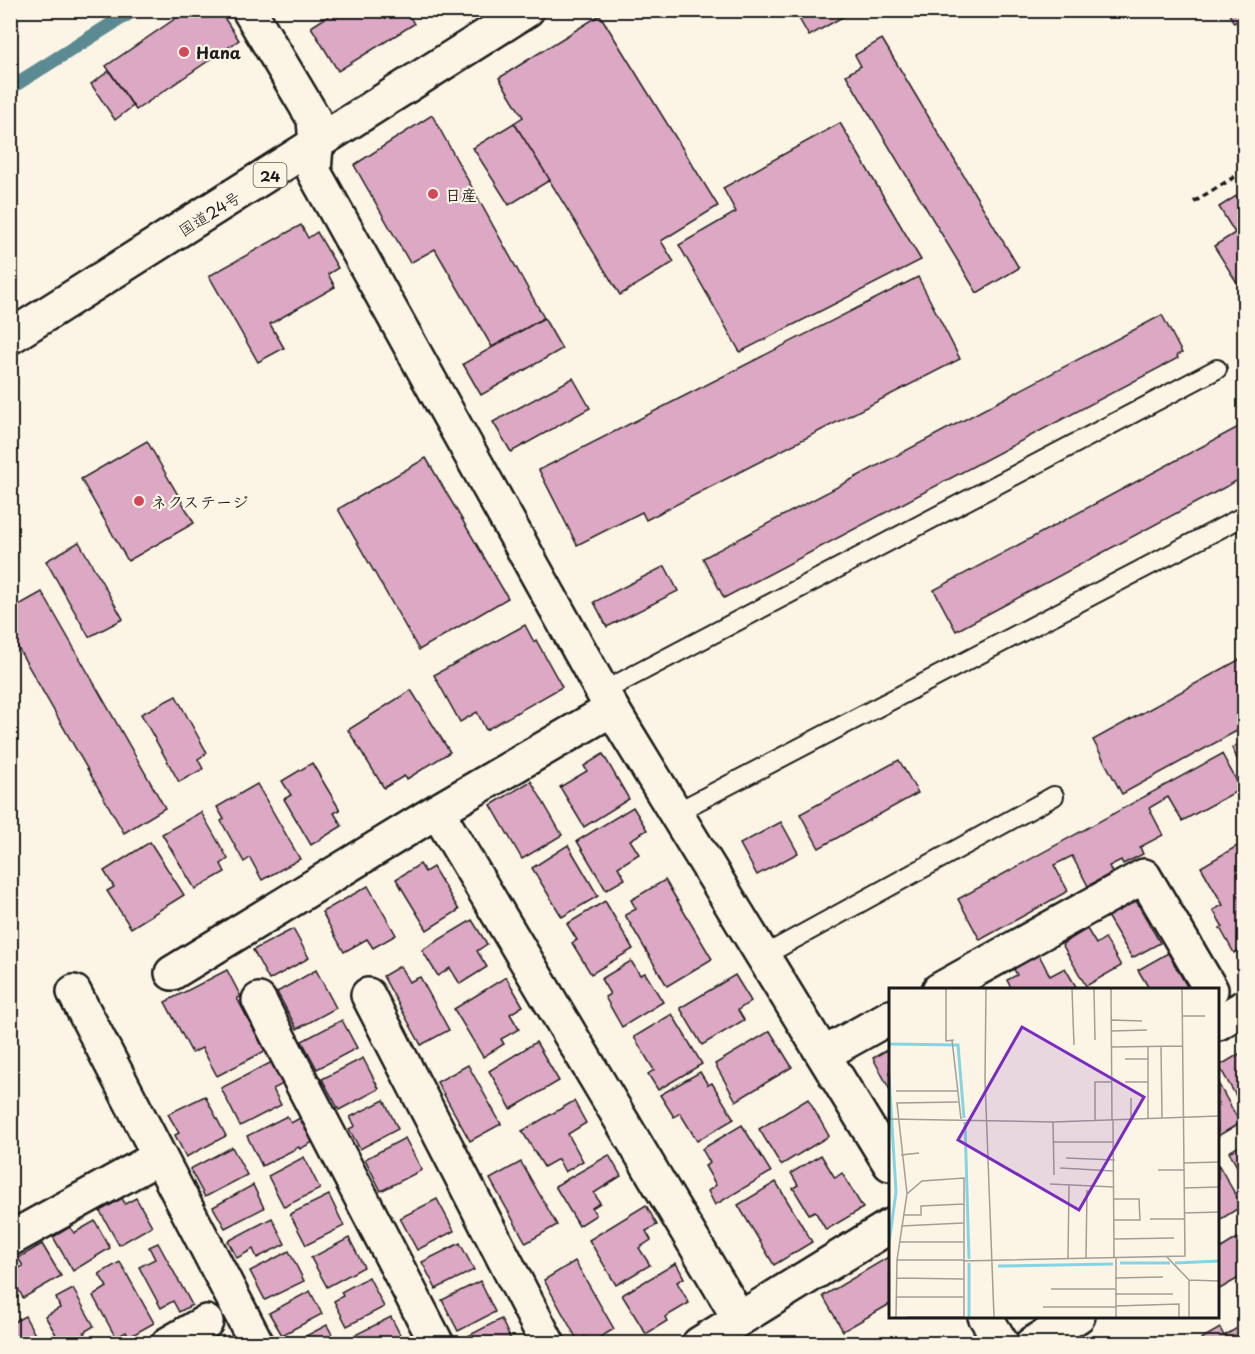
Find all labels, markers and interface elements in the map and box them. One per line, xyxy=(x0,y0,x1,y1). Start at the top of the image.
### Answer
place label: Hana xyxy=(196,40,241,64)
marker: Hana xyxy=(177,45,191,59)
road number: 24 xyxy=(254,163,286,187)
place label: 日産 xyxy=(445,182,477,206)
street label: 国道24号 xyxy=(173,184,245,242)
marker: 日産 xyxy=(426,187,440,201)
place label: ネクステージ xyxy=(151,489,248,513)
marker: ネクステージ xyxy=(132,494,146,508)
inset map xyxy=(889,988,1219,1318)

